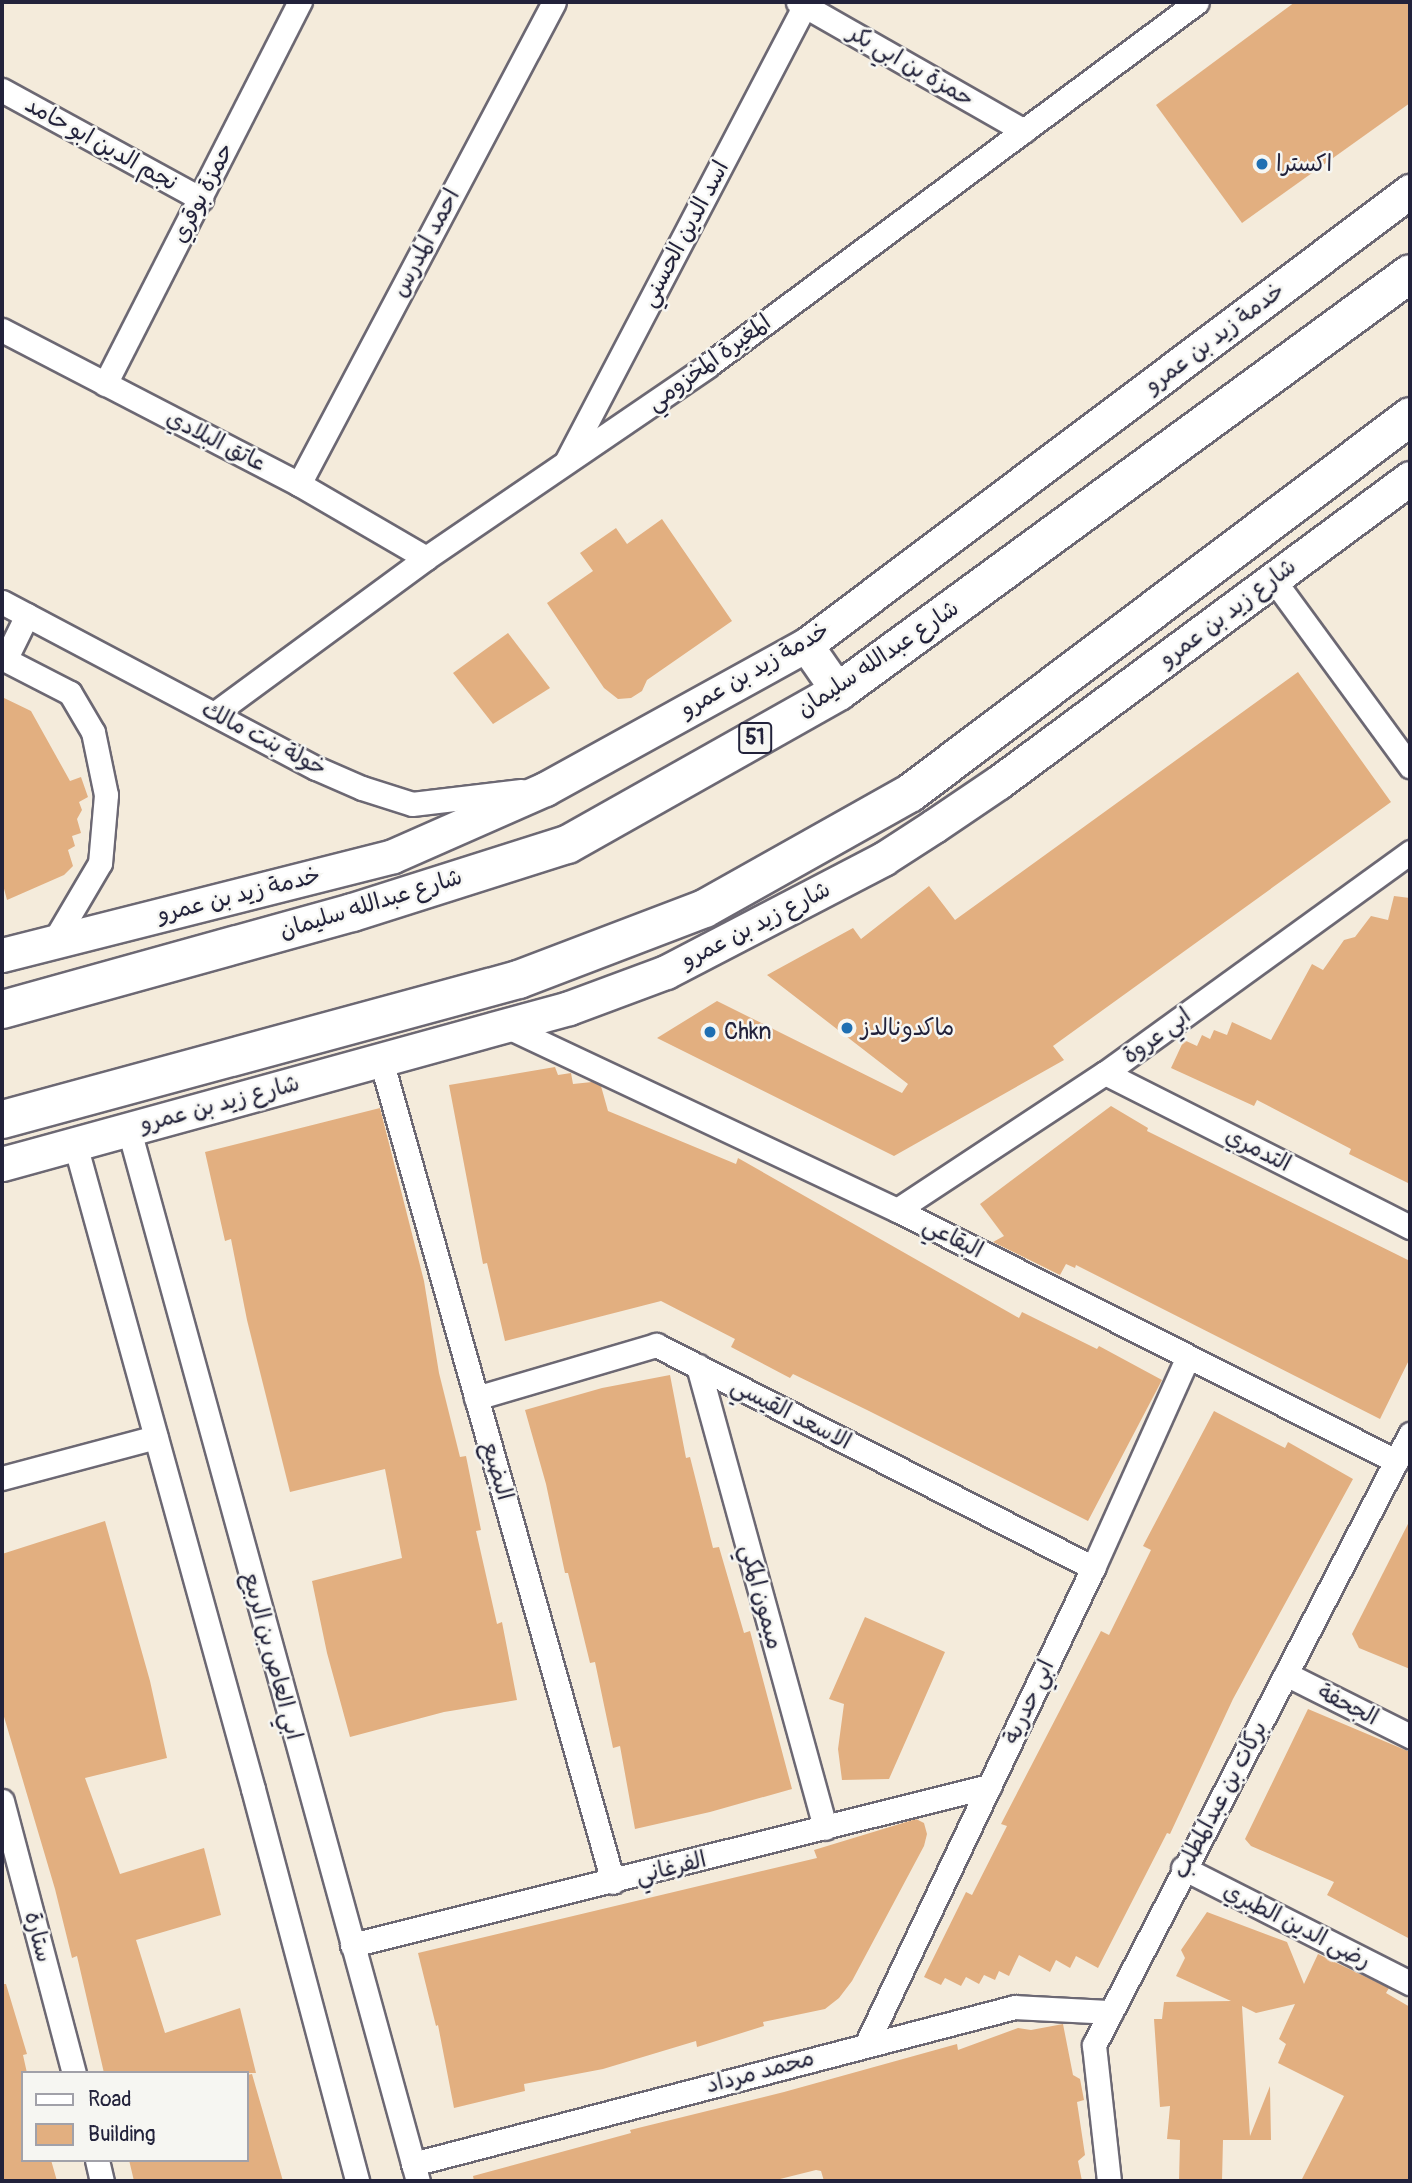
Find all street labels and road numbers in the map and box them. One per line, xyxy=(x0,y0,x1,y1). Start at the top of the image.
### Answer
street label: حمزة بن ابي بكر xyxy=(843,19,979,113)
street label: نجم الدين ابو حامد xyxy=(20,91,182,197)
street label: حمزة بوقري xyxy=(166,138,240,248)
street label: اسد الدين الحسني xyxy=(635,156,735,312)
street label: احمد المدرس xyxy=(386,184,466,302)
street label: خدمة زيد بن عمرو xyxy=(1140,277,1290,399)
street label: المغيرة المخزومي xyxy=(642,309,776,417)
street label: عاتق البلادي xyxy=(162,404,270,478)
street label: شارع زيد بن عمرو xyxy=(1154,553,1302,673)
street label: شارع عبدالله سليمان xyxy=(792,595,964,723)
street label: خدمة زيد بن عمرو xyxy=(676,616,834,724)
street label: خولة بنت مالك xyxy=(197,696,331,782)
road number: 51 xyxy=(738,720,772,756)
street label: خدمة زيد بن عمرو xyxy=(155,861,323,929)
street label: شارع عبدالله سليمان xyxy=(276,863,466,945)
street label: شارع زيد بن عمرو xyxy=(677,876,835,974)
street label: ابي عروة xyxy=(1118,1002,1196,1070)
street label: شارع زيد بن عمرو xyxy=(137,1069,303,1139)
street label: التدمري xyxy=(1221,1122,1295,1178)
street label: البقاعي xyxy=(918,1211,988,1265)
street label: الاسعد القيسي xyxy=(726,1372,856,1456)
street label: البضيع xyxy=(475,1438,519,1504)
street label: ميمون المكي xyxy=(734,1542,788,1652)
street label: ابي العاص بن الربيع xyxy=(236,1569,308,1743)
street label: ابي حدرية xyxy=(997,1655,1061,1749)
street label: الجحفة xyxy=(1313,1678,1383,1732)
street label: بركات بن عبدالمطلب xyxy=(1167,1716,1273,1884)
street label: الفرغاني xyxy=(633,1846,709,1890)
street label: رضى الدين الطبري xyxy=(1219,1877,1375,1975)
street label: ستارة xyxy=(18,1909,58,1965)
street label: محمد مرداد xyxy=(703,2044,817,2100)

